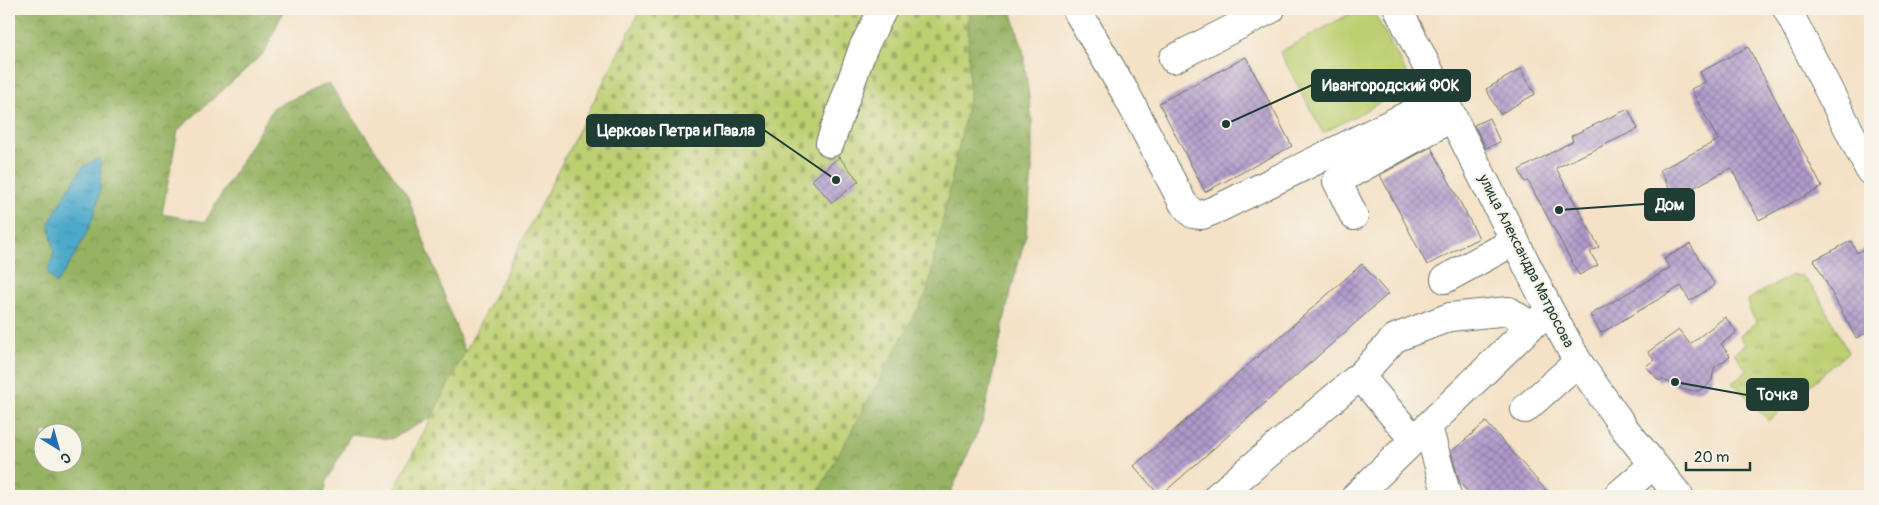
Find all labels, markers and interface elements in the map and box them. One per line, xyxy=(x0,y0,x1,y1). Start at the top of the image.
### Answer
callout: Ивангородский ФОК xyxy=(1312,70,1470,101)
text: Ивангородский ФОК xyxy=(1322,76,1460,96)
callout: Церковь Петра и Павла xyxy=(587,115,764,146)
text: Церковь Петра и Павла xyxy=(597,121,755,141)
street label: улица Александра Матросова xyxy=(1473,170,1578,351)
callout: Дом xyxy=(1645,189,1694,220)
text: Дом xyxy=(1655,195,1684,215)
callout: Точка xyxy=(1747,379,1808,410)
text: Точка xyxy=(1755,385,1798,405)
north arrow xyxy=(32,422,82,472)
scale bar xyxy=(1686,440,1750,472)
text: 20 m xyxy=(1694,448,1729,467)
text: С xyxy=(57,449,74,468)

